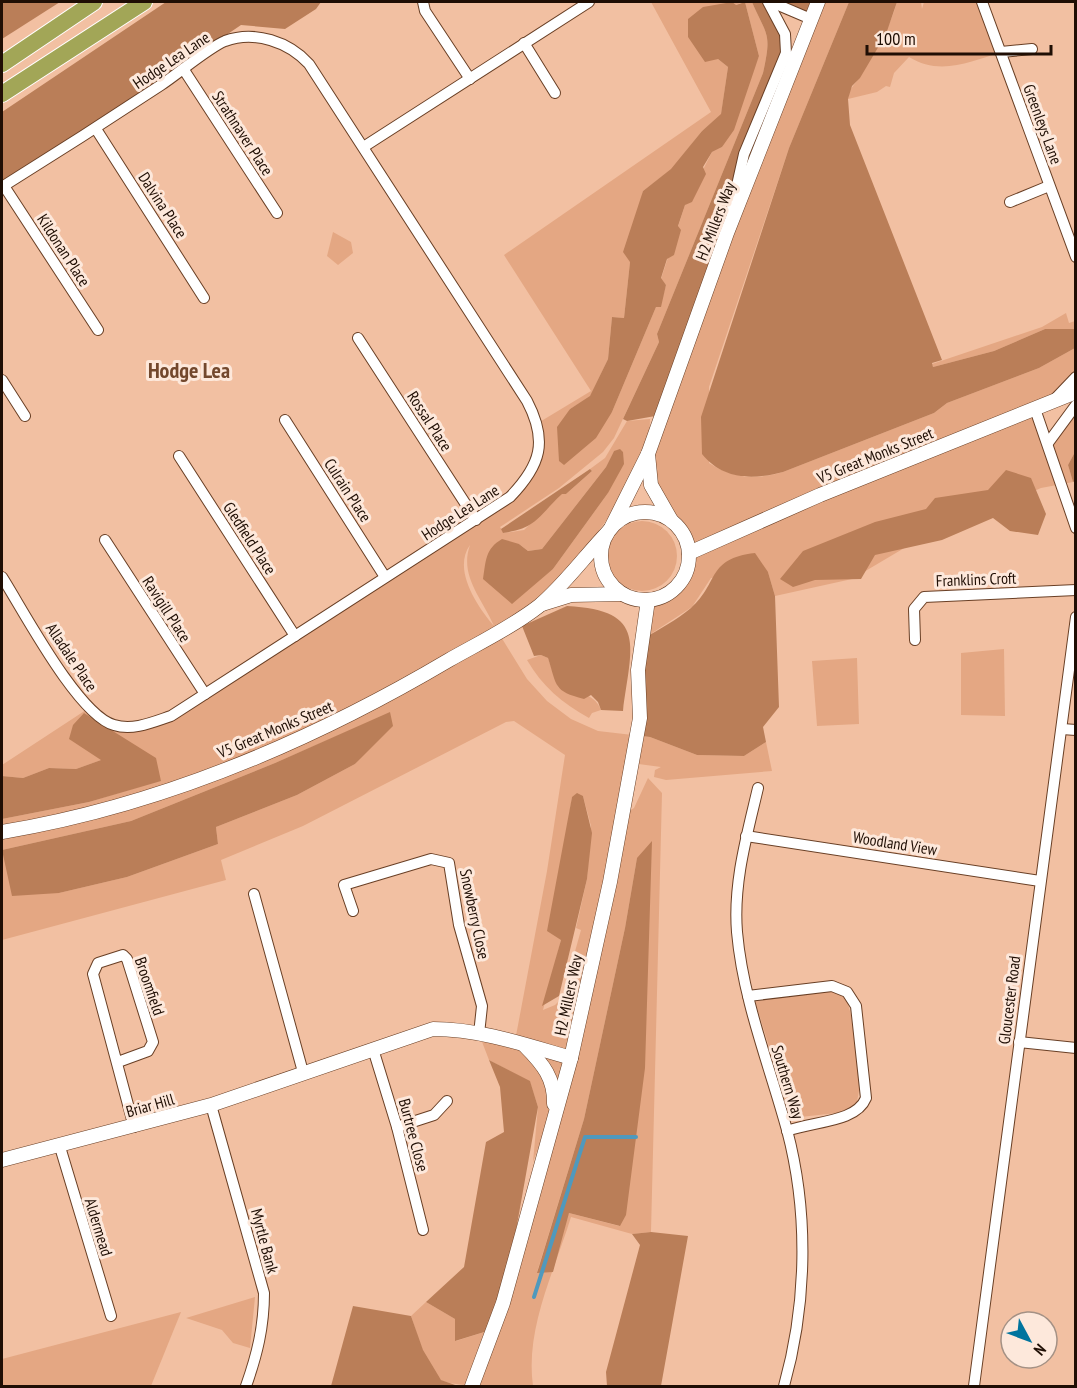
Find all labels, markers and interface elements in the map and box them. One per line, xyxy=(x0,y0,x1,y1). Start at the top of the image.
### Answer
scale bar xyxy=(867,18,1052,56)
street label: Hodge Lea Lane xyxy=(129,27,213,93)
text: 100 m xyxy=(876,27,916,50)
street label: Greenleys Lane xyxy=(1019,81,1067,167)
street label: Strathnaver Place xyxy=(208,87,278,179)
street label: Dalvina Place xyxy=(134,168,192,242)
street label: H2 Millers Way xyxy=(691,179,739,263)
street label: Kildonan Place xyxy=(33,210,95,290)
district label: Hodge Lea xyxy=(148,356,230,384)
street label: Rossal Place xyxy=(403,387,457,455)
street label: V5 Great Monks Street xyxy=(813,422,936,488)
street label: Culrain Place xyxy=(320,454,376,526)
street label: Hodge Lea Lane xyxy=(418,480,502,544)
street label: Gledfield Place xyxy=(219,498,281,578)
street label: Franklins Croft xyxy=(936,568,1017,590)
street label: Ravigill Place xyxy=(138,572,196,646)
street label: Alladale Place xyxy=(42,619,102,695)
street label: V5 Great Monks Street xyxy=(213,695,336,763)
street label: Woodland View xyxy=(852,826,939,860)
street label: Snowberry Close xyxy=(456,867,494,961)
street label: H2 Millers Way xyxy=(550,953,586,1037)
street label: Broomfield xyxy=(131,954,169,1018)
street label: Gloucester Road xyxy=(994,955,1024,1045)
street label: Southern Way xyxy=(767,1043,809,1121)
street label: Briar Hill xyxy=(124,1089,177,1121)
street label: Burtree Close xyxy=(395,1096,433,1174)
street label: Aldermead xyxy=(81,1196,117,1258)
street label: Myrtle Bank xyxy=(247,1206,283,1276)
north arrow xyxy=(999,1310,1059,1370)
text: N xyxy=(1030,1340,1051,1360)

